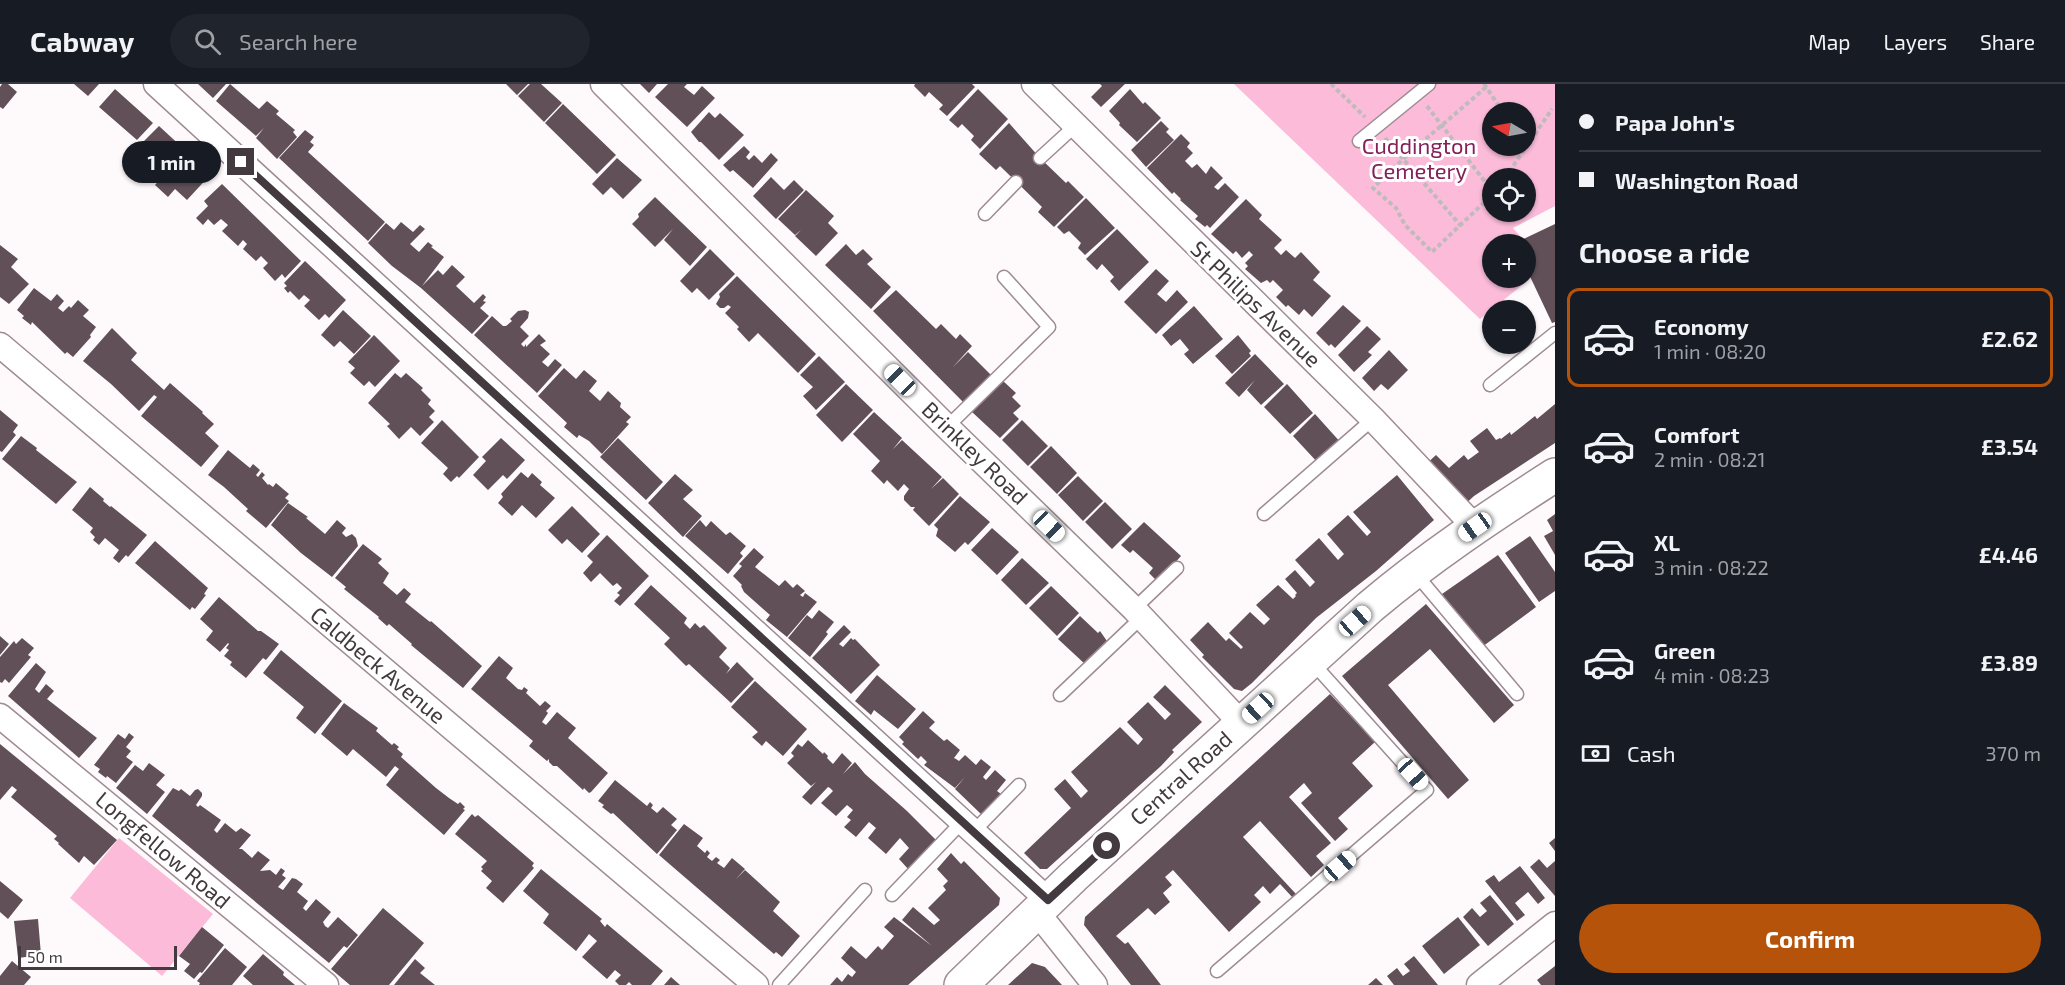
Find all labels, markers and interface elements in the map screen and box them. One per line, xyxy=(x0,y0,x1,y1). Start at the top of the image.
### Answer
search box xyxy=(170,14,590,68)
text: Cabway xyxy=(30,24,134,58)
icon: search xyxy=(191,25,224,58)
text: Search here xyxy=(239,28,357,54)
text: Map xyxy=(1808,29,1850,54)
text: Layers xyxy=(1883,29,1947,54)
text: Share xyxy=(1980,29,2035,54)
north arrow xyxy=(1482,102,1536,156)
map controls xyxy=(1482,102,1536,354)
text: Papa John's xyxy=(1615,109,1735,135)
park label: Cuddington Cemetery xyxy=(1362,132,1476,183)
callout: 1 min xyxy=(121,141,220,183)
route end xyxy=(227,148,254,175)
text: 1 min xyxy=(147,150,196,174)
text: Washington Road xyxy=(1615,167,1798,193)
button: locate xyxy=(1482,168,1536,222)
button: + xyxy=(1482,234,1536,288)
street label: St Philips Avenue xyxy=(1186,235,1327,372)
text: Choose a ride xyxy=(1579,236,1750,268)
button: − xyxy=(1482,300,1536,354)
icon: car xyxy=(1582,311,1636,365)
text: Economy xyxy=(1654,313,1749,339)
text: £2.62 xyxy=(1981,325,2038,351)
text: 1 min · 08:20 xyxy=(1654,339,1766,363)
car xyxy=(881,361,919,399)
street label: Brinkley Road xyxy=(917,395,1034,509)
icon: car xyxy=(1582,419,1636,473)
text: Comfort xyxy=(1654,421,1739,447)
text: £3.54 xyxy=(1981,433,2038,459)
text: 2 min · 08:21 xyxy=(1654,447,1766,471)
car xyxy=(1030,507,1068,545)
car xyxy=(1455,509,1495,545)
icon: car xyxy=(1582,527,1636,581)
text: XL xyxy=(1654,529,1680,555)
text: £4.46 xyxy=(1979,541,2038,567)
text: 3 min · 08:22 xyxy=(1654,555,1769,579)
street label: Caldbeck Avenue xyxy=(306,600,451,728)
car xyxy=(1336,602,1374,640)
icon: car xyxy=(1582,635,1636,689)
text: Green xyxy=(1654,637,1716,663)
text: £3.89 xyxy=(1981,649,2038,675)
text: 4 min · 08:23 xyxy=(1654,663,1770,687)
car xyxy=(1239,689,1277,727)
street label: Central Road xyxy=(1124,725,1237,830)
icon: cash xyxy=(1579,737,1612,770)
text: Cash xyxy=(1627,740,1676,766)
text: 370 m xyxy=(1986,741,2041,765)
car xyxy=(1394,755,1432,793)
street label: Longfellow Road xyxy=(91,785,236,913)
route start xyxy=(1093,832,1120,859)
car xyxy=(1321,847,1359,885)
button: Confirm xyxy=(1579,904,2041,973)
scale bar xyxy=(18,943,177,970)
text: 50 m xyxy=(27,947,63,966)

